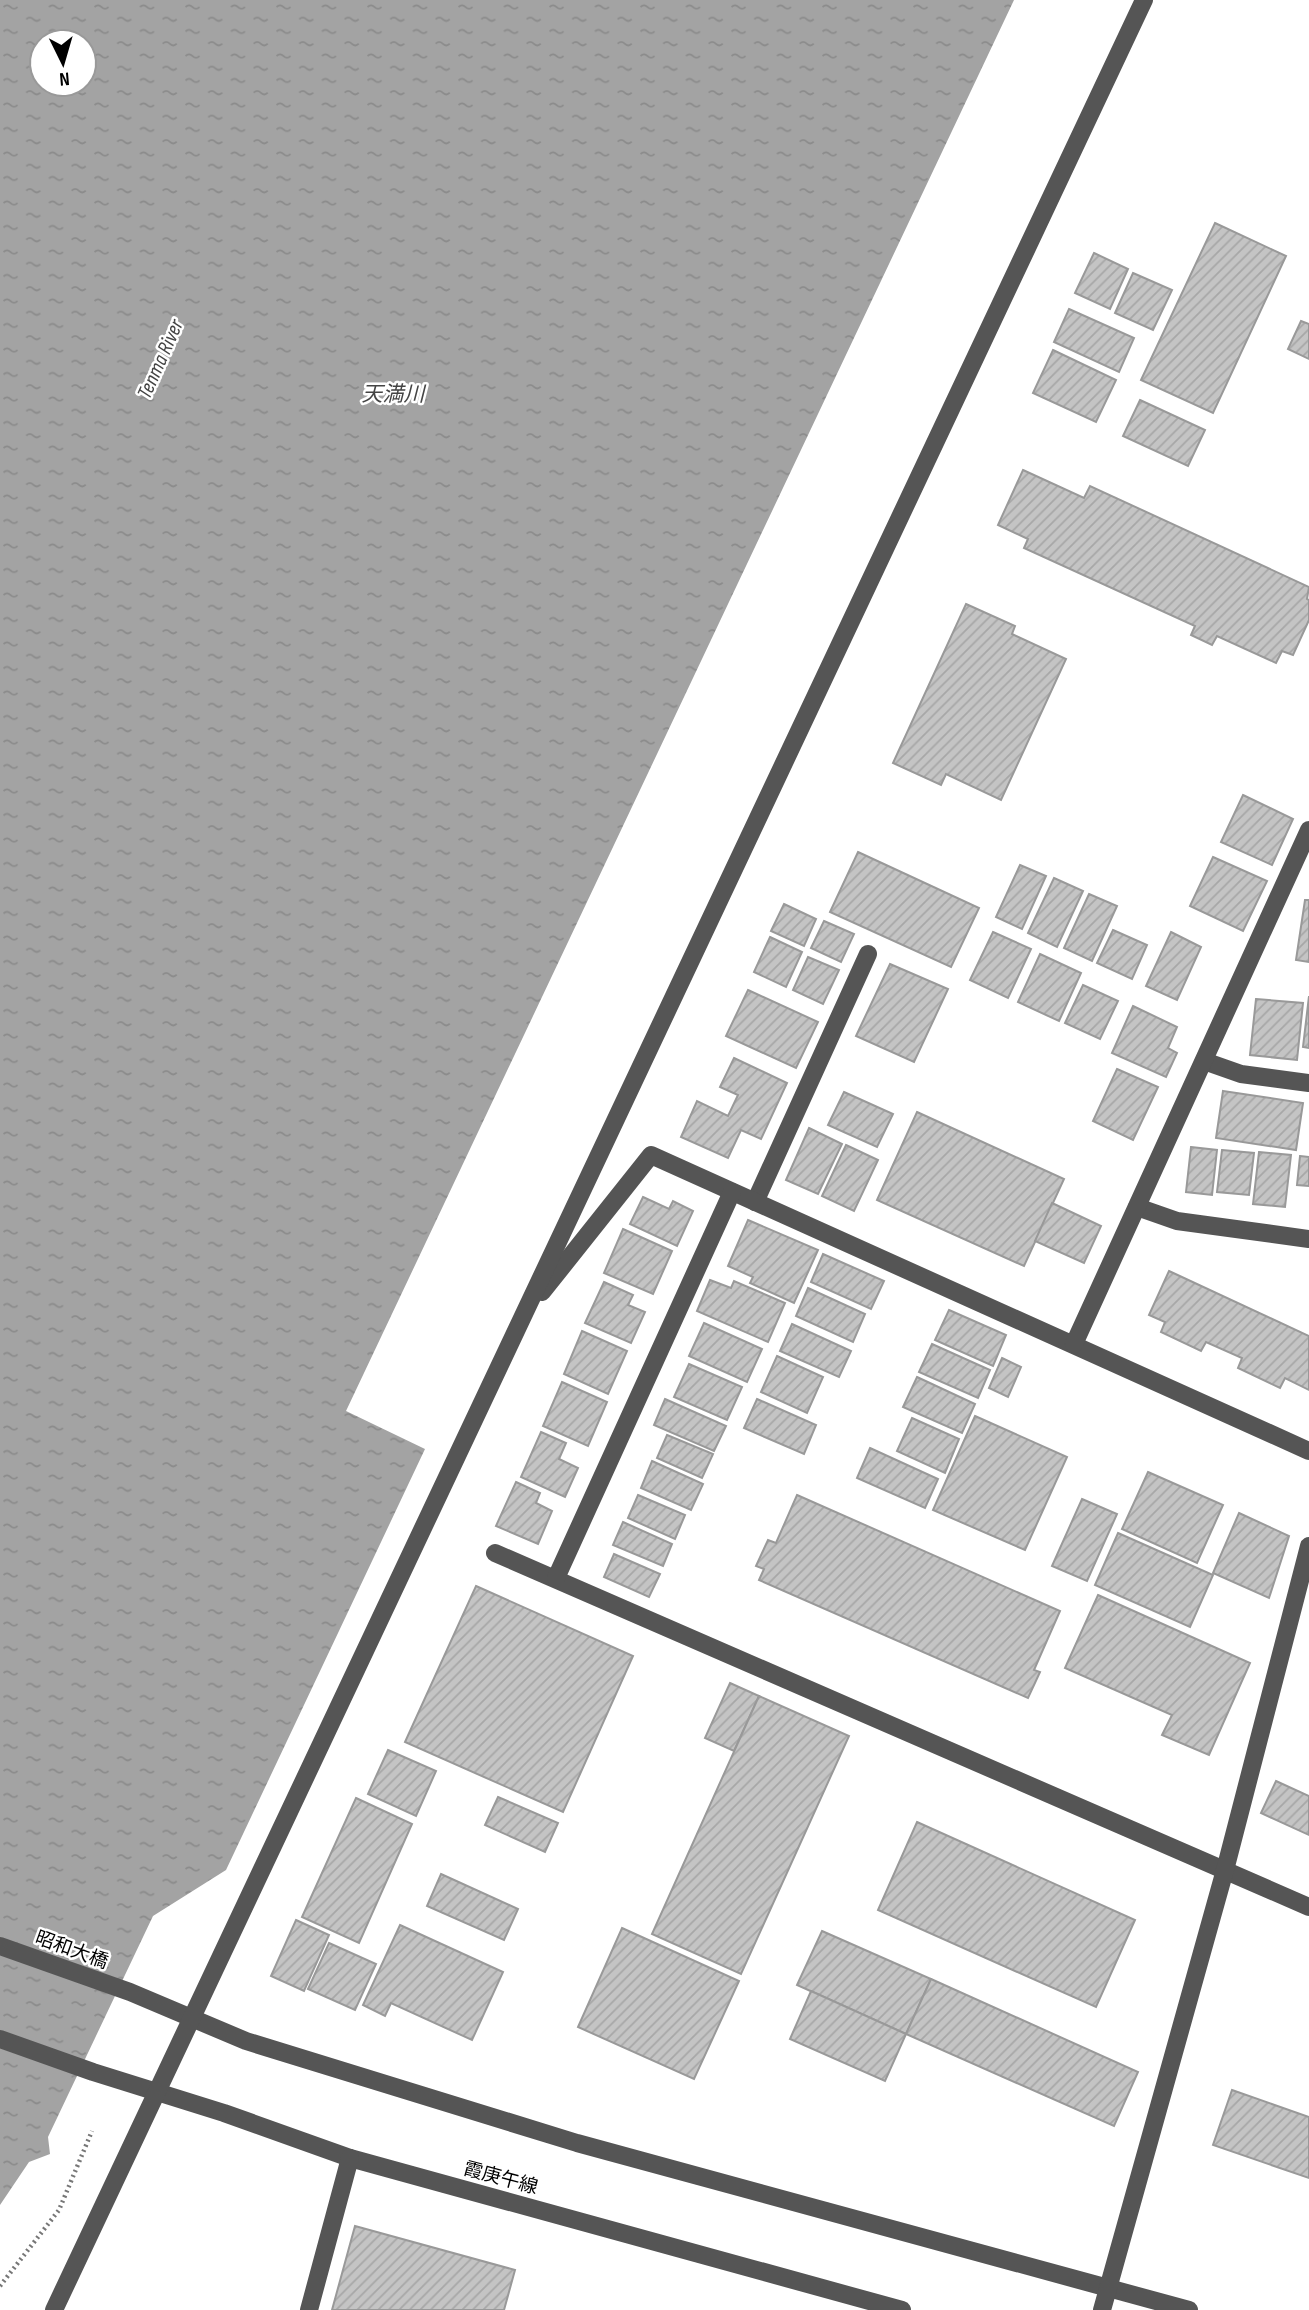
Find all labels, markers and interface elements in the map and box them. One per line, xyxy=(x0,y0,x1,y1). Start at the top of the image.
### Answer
north arrow xyxy=(28,28,98,98)
text: N xyxy=(58,67,70,90)
water label: Tenma River xyxy=(132,315,189,403)
water label: 天満川 xyxy=(362,382,426,407)
street label: 昭和大橋 xyxy=(32,1927,111,1974)
street label: 霞庚午線 xyxy=(461,2158,540,2199)

